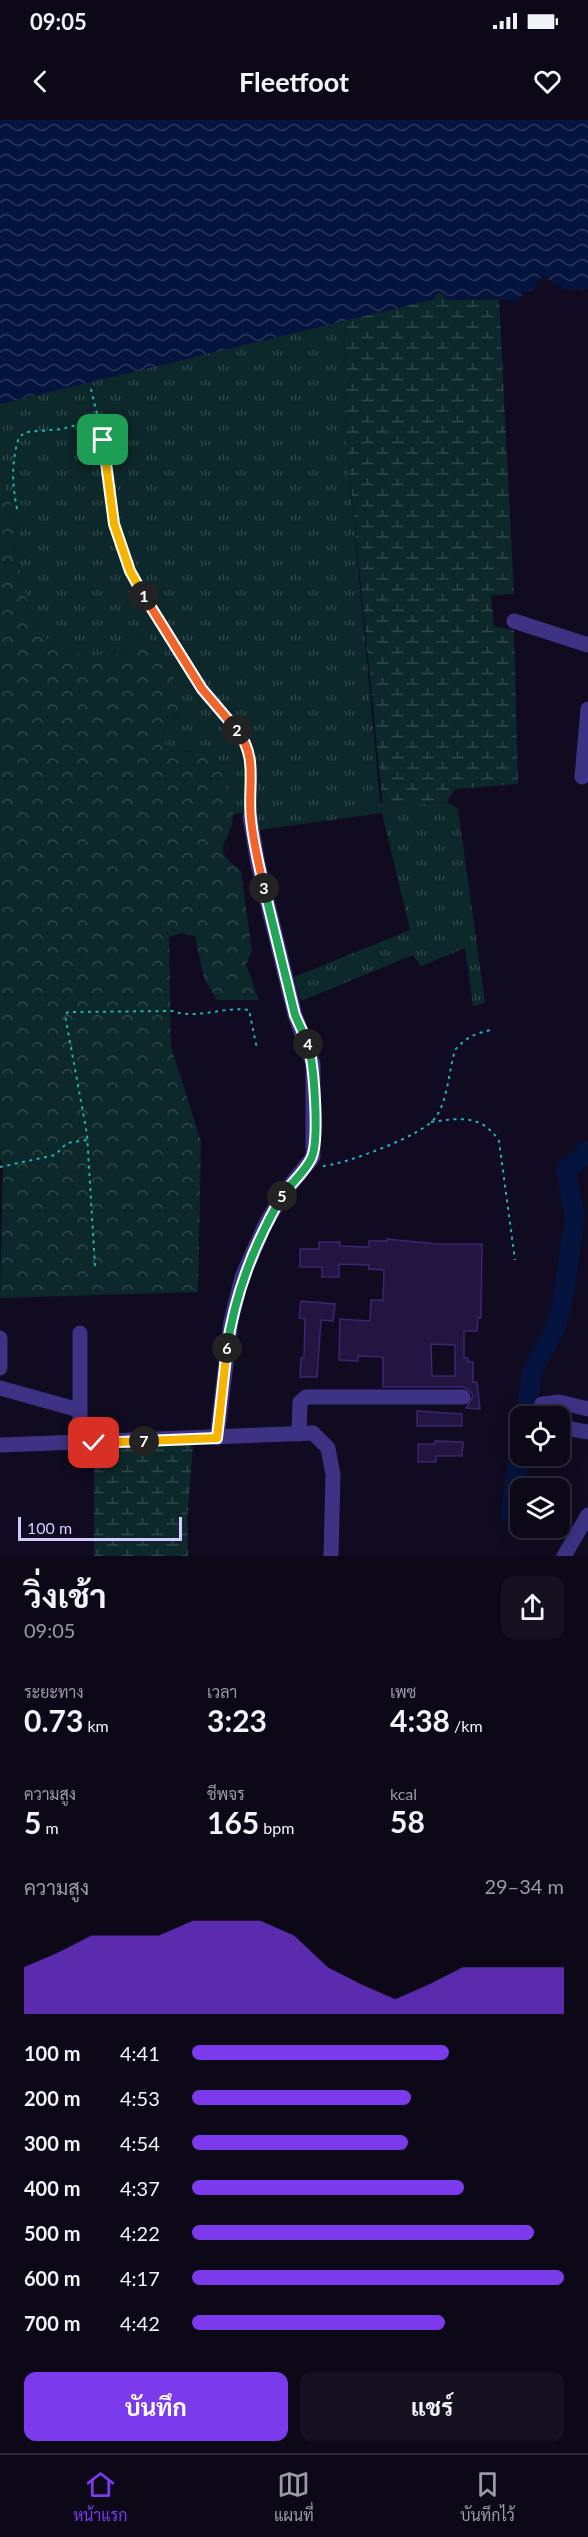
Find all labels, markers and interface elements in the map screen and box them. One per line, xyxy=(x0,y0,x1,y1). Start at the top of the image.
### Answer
text: 09:05 xyxy=(30,8,87,35)
icon: back xyxy=(24,65,57,98)
text: Fleetfoot xyxy=(239,65,349,98)
icon: heart xyxy=(531,65,564,98)
pin xyxy=(77,414,128,465)
icon: arrive xyxy=(86,423,119,456)
pin: 1 xyxy=(129,581,159,611)
text: 1 xyxy=(139,586,149,605)
pin: 2 xyxy=(222,715,252,745)
text: 2 xyxy=(232,720,242,739)
pin: 3 xyxy=(249,873,279,903)
text: 3 xyxy=(259,878,269,897)
pin: 4 xyxy=(293,1029,323,1059)
text: 4 xyxy=(303,1034,313,1053)
pin: 5 xyxy=(267,1181,297,1211)
text: 5 xyxy=(277,1186,287,1205)
pin: 6 xyxy=(212,1333,242,1363)
text: 6 xyxy=(222,1338,232,1357)
map controls xyxy=(510,1406,570,1538)
button: locate xyxy=(510,1406,570,1466)
pin xyxy=(68,1417,119,1468)
icon: check xyxy=(77,1426,110,1459)
pin: 7 xyxy=(129,1426,159,1456)
text: 7 xyxy=(139,1431,149,1450)
button: layers xyxy=(510,1478,570,1538)
scale bar xyxy=(18,1514,182,1542)
text: 100 m xyxy=(27,1518,72,1537)
text: วิ่งเช้า xyxy=(24,1575,107,1615)
button: share xyxy=(501,1576,564,1639)
text: 09:05 xyxy=(24,1618,75,1642)
text: ระยะทาง xyxy=(24,1682,84,1701)
text: เวลา xyxy=(207,1682,237,1701)
text: เพซ xyxy=(390,1682,416,1701)
text: 0.73 xyxy=(24,1702,83,1738)
text: 3:23 xyxy=(207,1702,267,1738)
text: 4:38 xyxy=(390,1702,450,1738)
text: km xyxy=(83,1716,109,1735)
text: /km xyxy=(450,1716,483,1735)
text: ความสูง xyxy=(24,1784,76,1803)
text: ชีพจร xyxy=(207,1784,245,1803)
text: kcal xyxy=(390,1784,417,1803)
text: 58 xyxy=(390,1803,425,1839)
text: 5 xyxy=(24,1804,41,1840)
text: 165 xyxy=(207,1804,259,1840)
text: m xyxy=(41,1818,59,1837)
text: bpm xyxy=(259,1818,294,1837)
text: 29–34 m xyxy=(484,1874,564,1898)
text: ความสูง xyxy=(24,1875,89,1899)
text: 100 m xyxy=(24,2041,80,2065)
text: 4:41 xyxy=(120,2041,160,2065)
text: 200 m xyxy=(24,2086,80,2110)
text: 4:53 xyxy=(120,2086,160,2110)
text: 300 m xyxy=(24,2131,80,2155)
text: 4:54 xyxy=(120,2131,160,2155)
text: 400 m xyxy=(24,2176,80,2200)
text: 4:37 xyxy=(120,2176,160,2200)
text: 500 m xyxy=(24,2221,80,2245)
text: 4:22 xyxy=(120,2221,160,2245)
text: 600 m xyxy=(24,2266,80,2290)
text: 4:17 xyxy=(120,2266,160,2290)
text: 700 m xyxy=(24,2311,80,2335)
text: 4:42 xyxy=(120,2311,160,2335)
button: บันทึก xyxy=(24,2372,288,2441)
button: แชร์ xyxy=(300,2372,564,2441)
tab: หน้าแรก xyxy=(73,2468,128,2525)
tab: แผนที่ xyxy=(274,2468,314,2525)
tab: บันทึกไว้ xyxy=(460,2468,515,2525)

